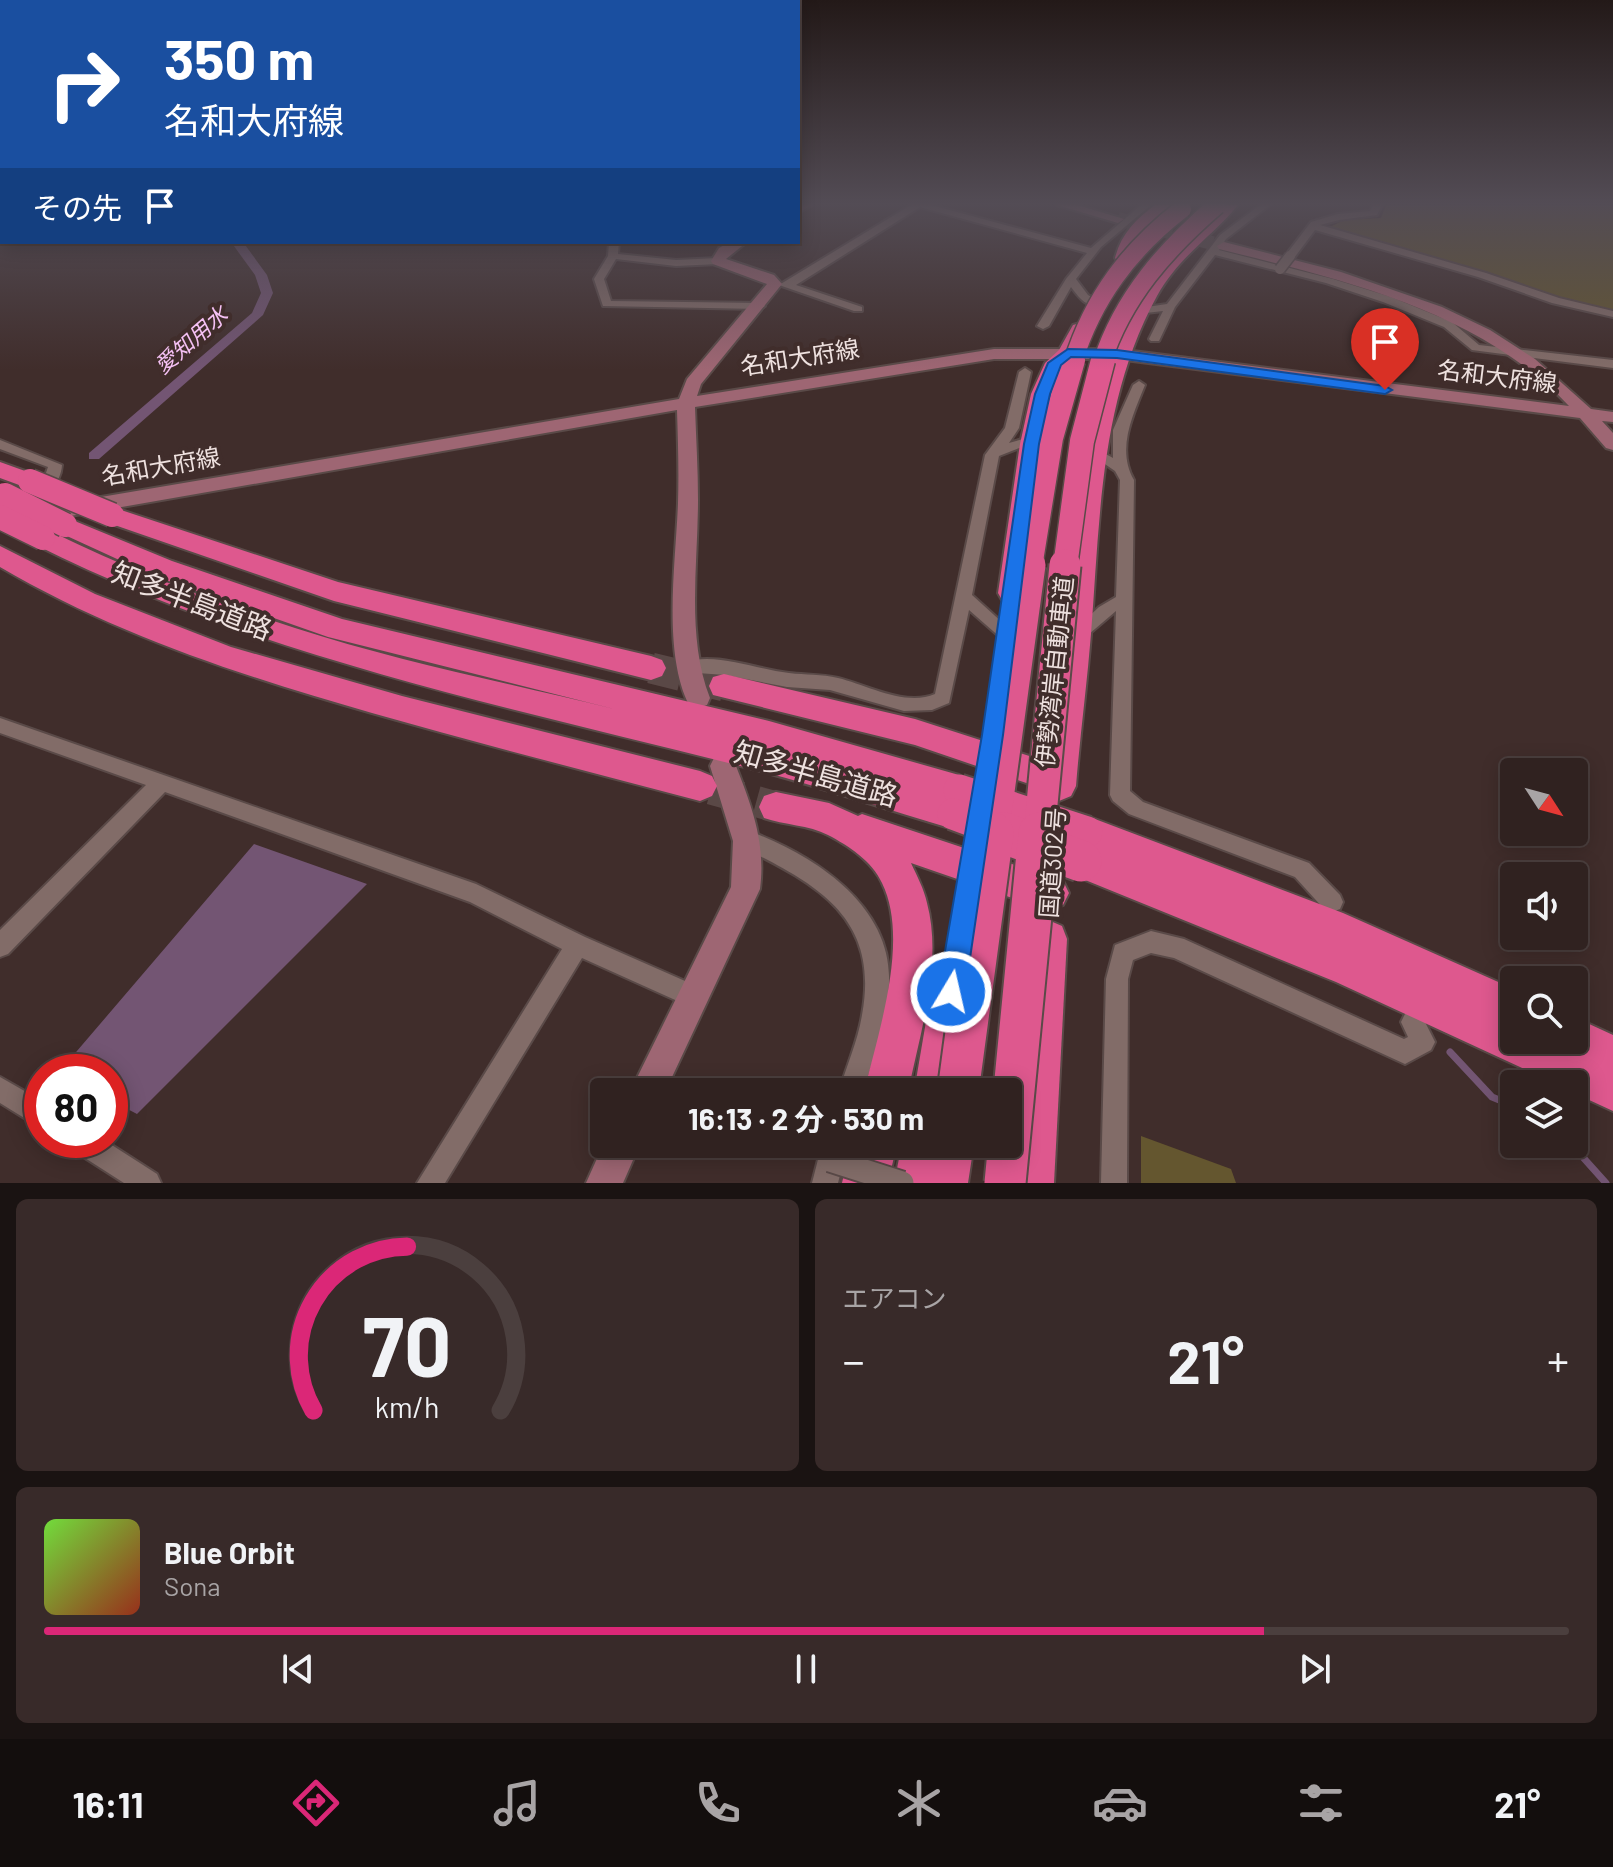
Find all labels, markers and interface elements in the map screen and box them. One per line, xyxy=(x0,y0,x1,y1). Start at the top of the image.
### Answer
text: 350 m xyxy=(164,24,314,91)
icon: right xyxy=(32,32,136,136)
text: 名和大府線 xyxy=(164,98,344,141)
icon: arrive xyxy=(138,184,182,228)
text: その先 xyxy=(32,189,122,225)
water label: 愛知用水 xyxy=(149,299,234,378)
pin xyxy=(1351,308,1419,390)
icon: arrive xyxy=(1363,320,1407,364)
street label: 名和大府線 xyxy=(738,333,861,380)
street label: 名和大府線 xyxy=(1436,354,1559,397)
street label: 名和大府線 xyxy=(99,441,222,490)
street label: 知多半島道路 xyxy=(108,554,277,646)
street label: 伊勢湾岸自動車道 xyxy=(1029,575,1078,769)
street label: 知多半島道路 xyxy=(731,734,902,813)
north arrow xyxy=(1500,758,1588,846)
map controls xyxy=(1500,758,1588,1158)
street label: 国道302号 xyxy=(1033,807,1070,919)
button: sound xyxy=(1500,862,1588,950)
position arrow xyxy=(909,950,993,1034)
button: search xyxy=(1500,966,1588,1054)
speed limit sign: 80 xyxy=(24,1054,128,1158)
button: layers xyxy=(1500,1070,1588,1158)
text: 16:13 · 2 分 · 530 m xyxy=(688,1100,924,1136)
text: エアコン xyxy=(843,1282,947,1313)
text: 70 xyxy=(363,1294,452,1394)
text: 21° xyxy=(1167,1324,1244,1396)
text: − xyxy=(843,1333,865,1386)
text: + xyxy=(1547,1333,1569,1386)
text: km/h xyxy=(375,1389,440,1424)
text: Blue Orbit xyxy=(164,1534,295,1570)
text: Sona xyxy=(164,1570,221,1601)
icon: previous xyxy=(276,1647,320,1691)
icon: pause xyxy=(784,1647,828,1691)
icon: next xyxy=(1293,1647,1337,1691)
icon: directions xyxy=(288,1775,344,1831)
icon: music xyxy=(489,1775,545,1831)
icon: phone xyxy=(690,1775,746,1831)
icon: climate xyxy=(891,1775,947,1831)
icon: car xyxy=(1092,1775,1148,1831)
icon: filters xyxy=(1293,1775,1349,1831)
text: 16:11 xyxy=(72,1782,143,1825)
text: 21° xyxy=(1494,1782,1540,1825)

